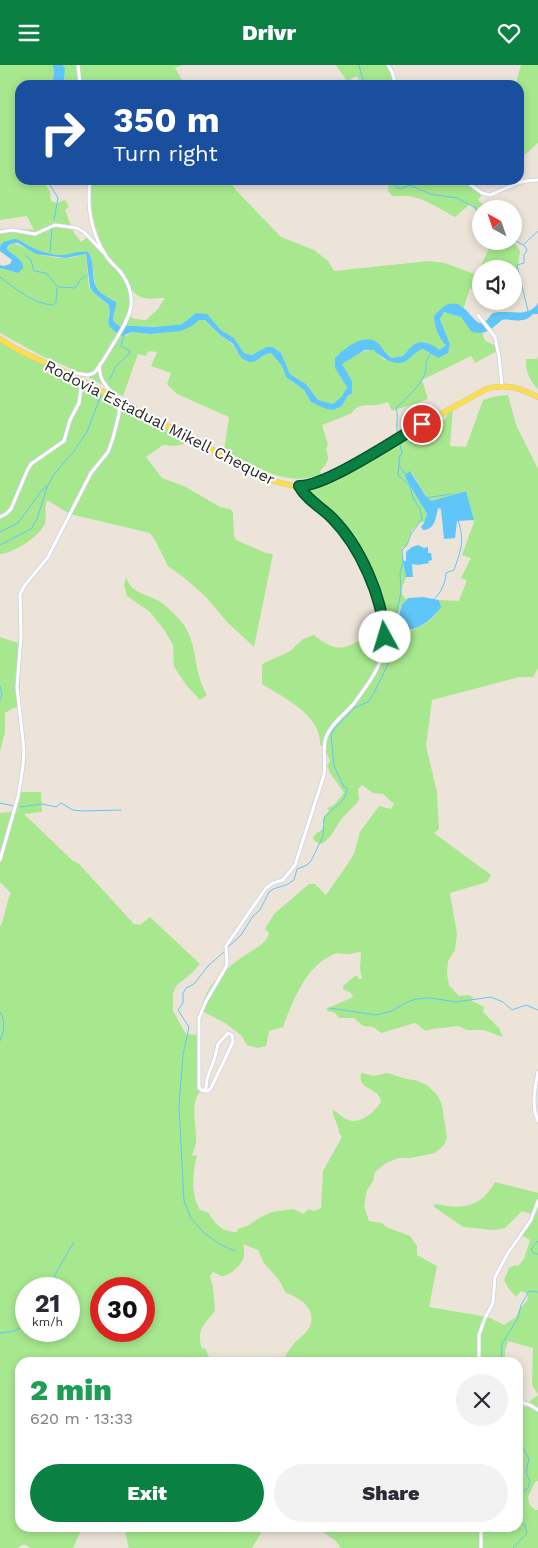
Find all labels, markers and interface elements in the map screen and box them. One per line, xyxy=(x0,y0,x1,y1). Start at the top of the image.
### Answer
icon: menu xyxy=(15,19,43,47)
icon: heart xyxy=(495,19,523,47)
text: Drivr xyxy=(242,20,296,45)
text: 350 m xyxy=(113,99,220,141)
icon: right xyxy=(30,100,95,165)
text: Turn right xyxy=(113,141,218,166)
north arrow xyxy=(472,200,522,250)
map controls xyxy=(472,200,522,310)
button: sound xyxy=(472,260,522,310)
street label: Rodovia Estadual Mikell Chequer xyxy=(41,356,278,489)
pin xyxy=(401,403,443,445)
icon: arrive xyxy=(408,410,436,438)
position arrow xyxy=(358,610,410,662)
speed limit sign: 30 xyxy=(90,1277,155,1342)
text: 21 xyxy=(35,1289,60,1318)
text: km/h xyxy=(32,1315,63,1329)
text: 2 min xyxy=(30,1372,112,1407)
button: close xyxy=(456,1374,508,1426)
text: 620 m · 13:33 xyxy=(30,1409,133,1428)
button: Exit xyxy=(30,1464,264,1522)
button: Share xyxy=(274,1464,508,1522)

